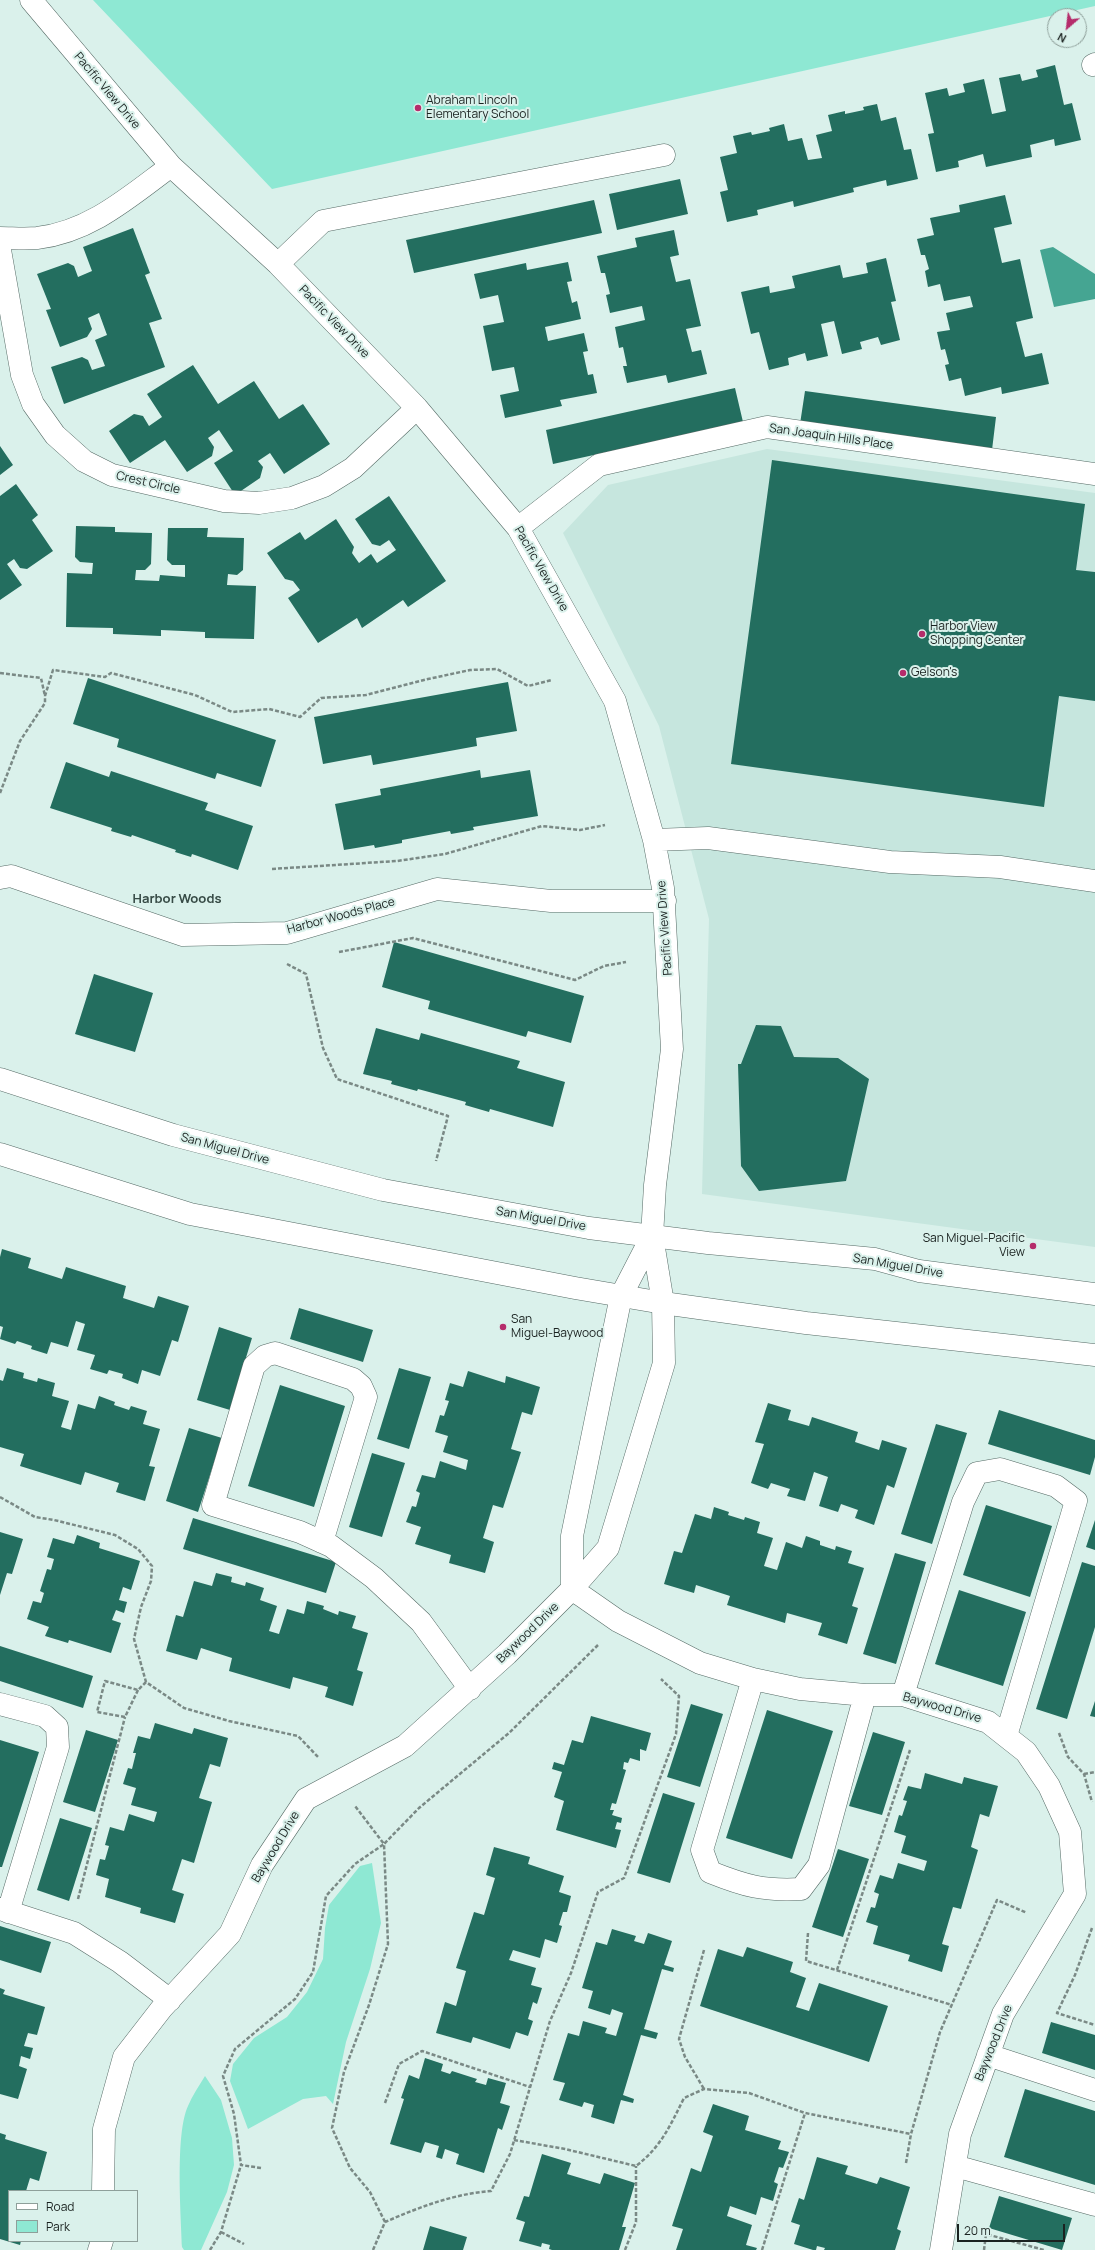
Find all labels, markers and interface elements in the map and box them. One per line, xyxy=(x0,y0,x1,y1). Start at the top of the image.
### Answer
north arrow xyxy=(1047,8,1087,48)
text: N xyxy=(1055,30,1069,47)
street label: Pacific View Drive xyxy=(71,50,143,132)
place label: Abraham Lincoln Elementary School xyxy=(426,94,529,122)
marker: Abraham Lincoln Elementary School xyxy=(413,103,423,113)
street label: Pacific View Drive xyxy=(296,283,372,361)
street label: San Joaquin Hills Place xyxy=(768,421,894,453)
street label: Crest Circle xyxy=(115,469,181,497)
street label: Pacific View Drive xyxy=(511,524,571,614)
place label: Harbor View Shopping Center xyxy=(930,620,1024,648)
marker: Harbor View Shopping Center xyxy=(917,629,927,639)
place label: Gelson's xyxy=(911,666,957,680)
marker: Gelson's xyxy=(898,668,908,678)
street label: Pacific View Drive xyxy=(654,880,676,976)
district label: Harbor Woods xyxy=(133,891,221,907)
street label: Harbor Woods Place xyxy=(286,895,396,937)
street label: San Miguel Drive xyxy=(179,1130,271,1168)
street label: San Miguel Drive xyxy=(495,1204,587,1234)
place label: San Miguel-Pacific View xyxy=(923,1232,1025,1260)
marker: San Miguel-Pacific View xyxy=(1028,1241,1038,1251)
street label: San Miguel Drive xyxy=(852,1251,944,1281)
place label: San Miguel-Baywood xyxy=(511,1313,603,1341)
marker: San Miguel-Baywood xyxy=(498,1322,508,1332)
street label: Baywood Drive xyxy=(494,1600,562,1666)
street label: Baywood Drive xyxy=(901,1690,983,1726)
street label: Baywood Drive xyxy=(249,1809,303,1885)
street label: Baywood Drive xyxy=(972,2003,1016,2083)
legend xyxy=(8,2190,138,2242)
text: Road xyxy=(46,2198,74,2215)
scale bar xyxy=(959,2216,1067,2242)
text: Park xyxy=(46,2218,70,2235)
text: 20 m xyxy=(964,2222,991,2239)

